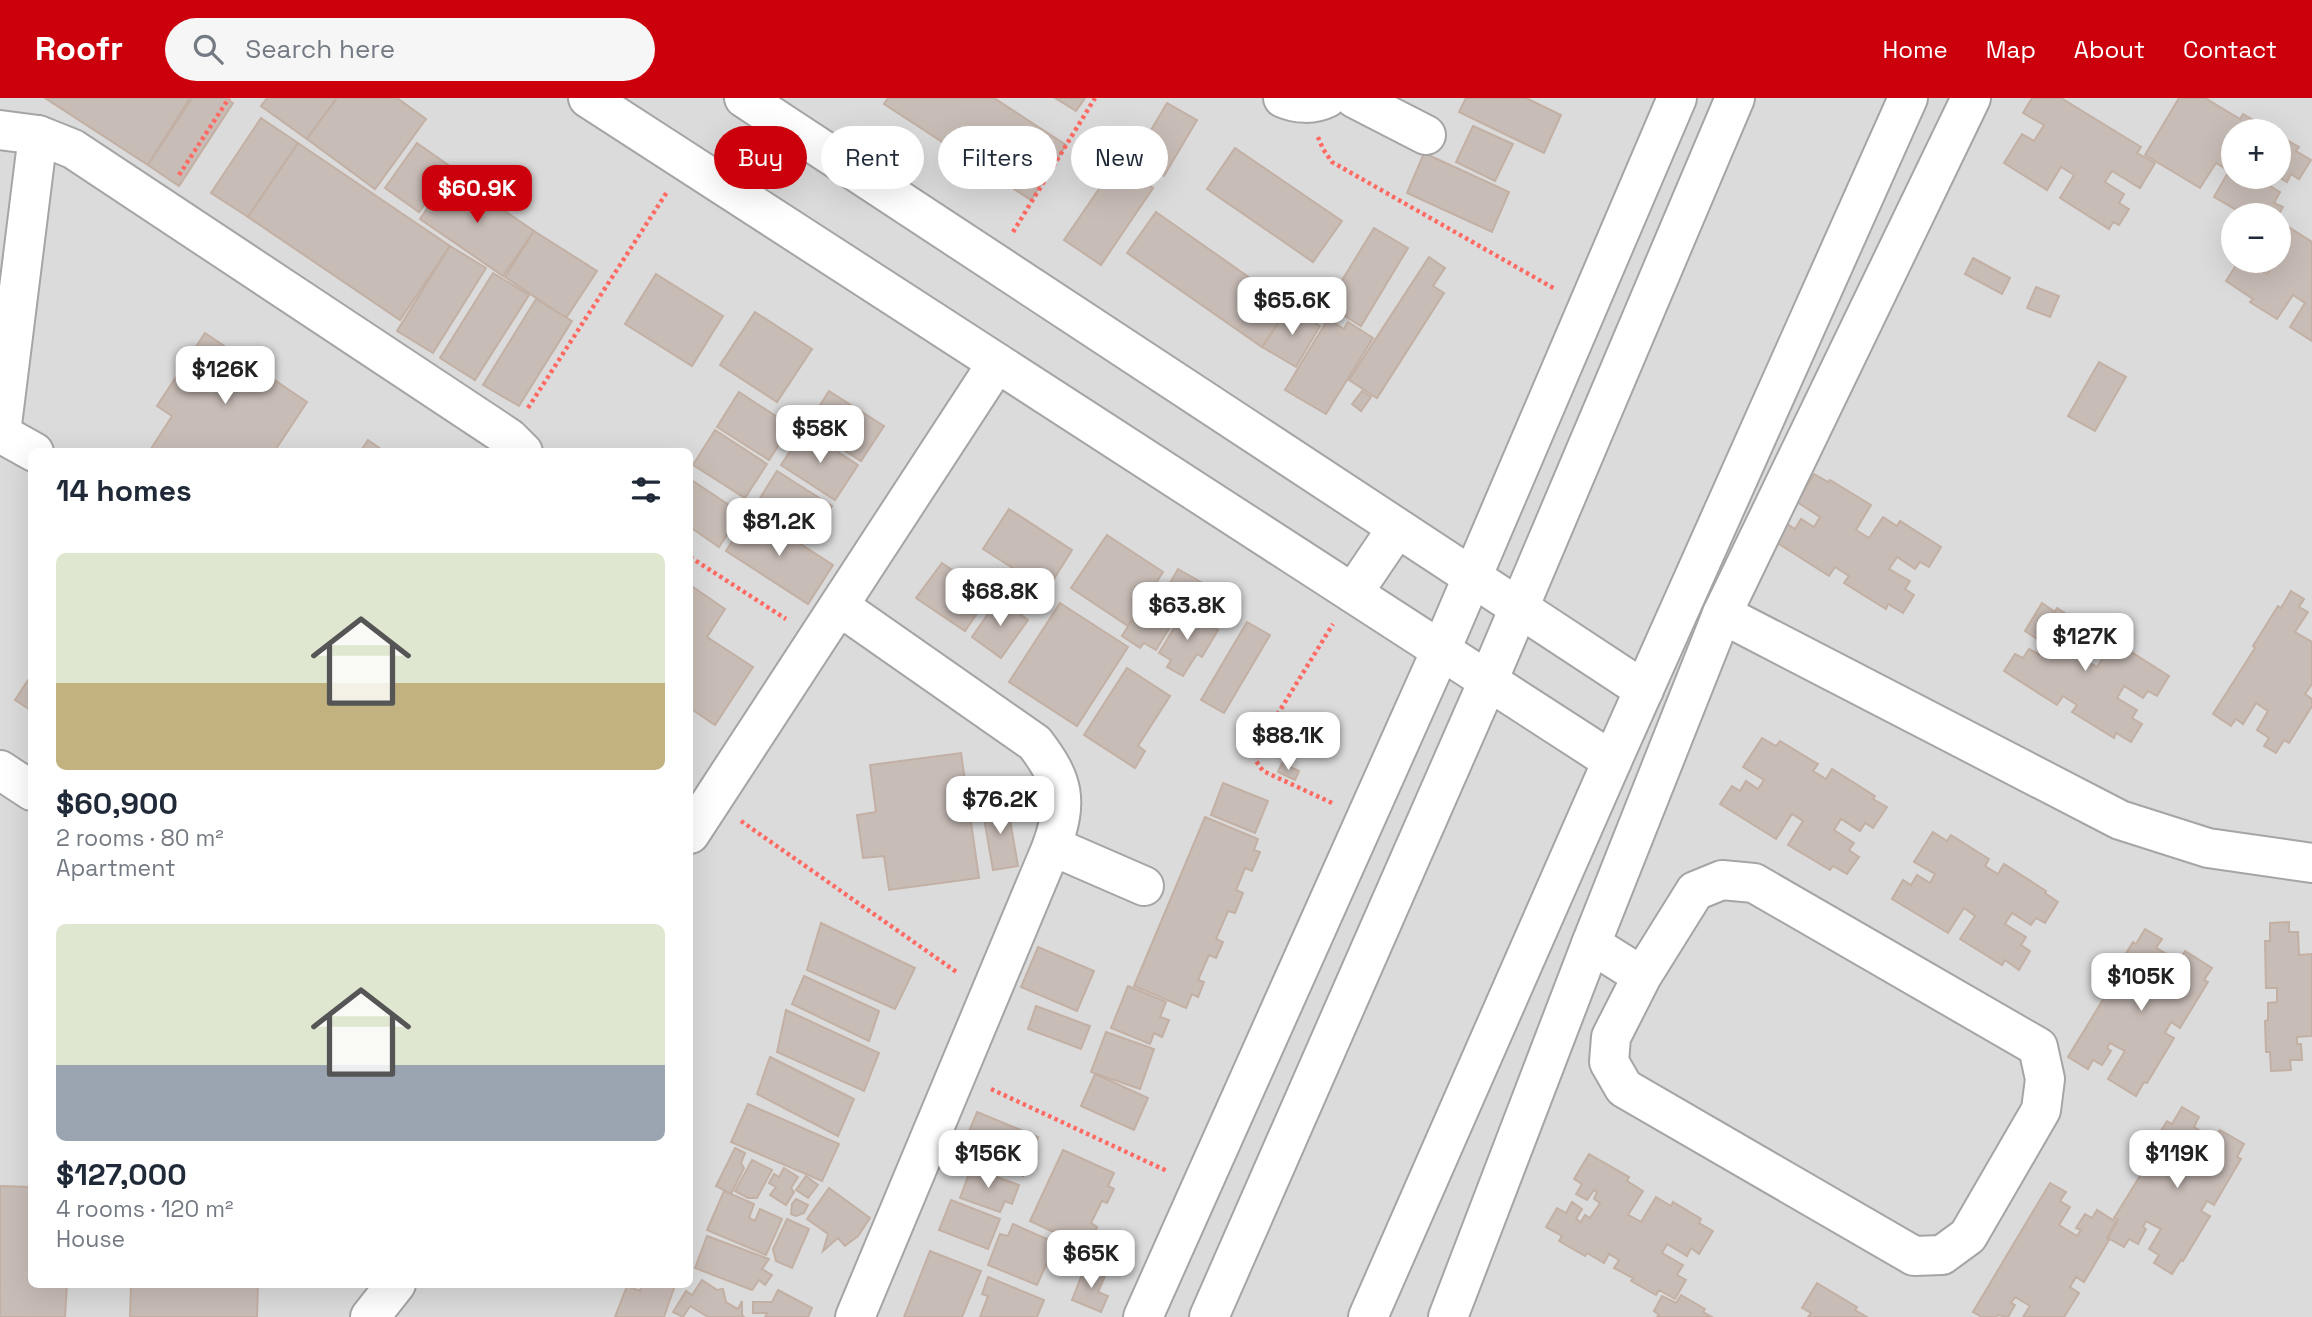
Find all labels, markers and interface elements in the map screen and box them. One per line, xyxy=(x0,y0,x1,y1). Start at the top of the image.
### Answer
search box xyxy=(165,18,655,81)
text: Roofr xyxy=(35,28,123,70)
icon: search xyxy=(189,30,227,68)
text: Search here xyxy=(245,32,395,66)
text: Home xyxy=(1882,34,1948,65)
text: Map xyxy=(1986,34,2036,65)
text: About xyxy=(2074,34,2145,65)
text: Contact xyxy=(2183,34,2277,65)
map controls xyxy=(2221,119,2291,273)
button: + xyxy=(2221,119,2291,189)
chip: Buy xyxy=(714,126,807,189)
chip: Rent xyxy=(821,126,924,189)
chip: Filters xyxy=(938,126,1057,189)
chip: New xyxy=(1071,126,1168,189)
pin: $60.9K xyxy=(420,166,534,225)
text: $60.9K xyxy=(438,173,516,203)
button: − xyxy=(2221,203,2291,273)
pin: $65.6K xyxy=(1235,278,1349,337)
text: $65.6K xyxy=(1253,285,1331,315)
pin: $126K xyxy=(176,346,274,406)
text: $126K xyxy=(192,354,258,384)
pin: $58K xyxy=(779,406,861,465)
text: $58K xyxy=(792,413,848,443)
text: 14 homes xyxy=(56,471,192,510)
icon: filters xyxy=(627,471,665,509)
pin: $81.2K xyxy=(722,498,836,558)
text: $81.2K xyxy=(742,506,816,536)
pin: $68.8K xyxy=(943,568,1057,628)
text: $68.8K xyxy=(961,576,1039,606)
pin: $63.8K xyxy=(1130,582,1244,642)
text: $63.8K xyxy=(1148,590,1226,620)
icon: home xyxy=(298,598,424,724)
pin: $127K xyxy=(2036,614,2134,673)
text: $127K xyxy=(2053,621,2117,651)
pin: $88.1K xyxy=(1231,712,1345,772)
text: $88.1K xyxy=(1252,720,1324,750)
pin: $76.2K xyxy=(943,776,1057,836)
text: $60,900 xyxy=(56,784,178,823)
text: $76.2K xyxy=(962,784,1038,814)
text: 2 rooms · 80 m² xyxy=(56,823,224,853)
text: Apartment xyxy=(56,853,176,883)
pin: $105K xyxy=(2092,954,2190,1013)
text: $105K xyxy=(2107,961,2175,991)
icon: home xyxy=(298,969,424,1095)
pin: $156K xyxy=(939,1130,1037,1190)
pin: $119K xyxy=(2128,1130,2226,1190)
text: $156K xyxy=(955,1138,1021,1168)
text: $119K xyxy=(2145,1138,2209,1168)
text: $127,000 xyxy=(56,1155,187,1194)
text: 4 rooms · 120 m² xyxy=(56,1194,233,1224)
text: House xyxy=(56,1224,125,1254)
pin: $65K xyxy=(1050,1230,1132,1290)
text: $65K xyxy=(1063,1238,1119,1268)

